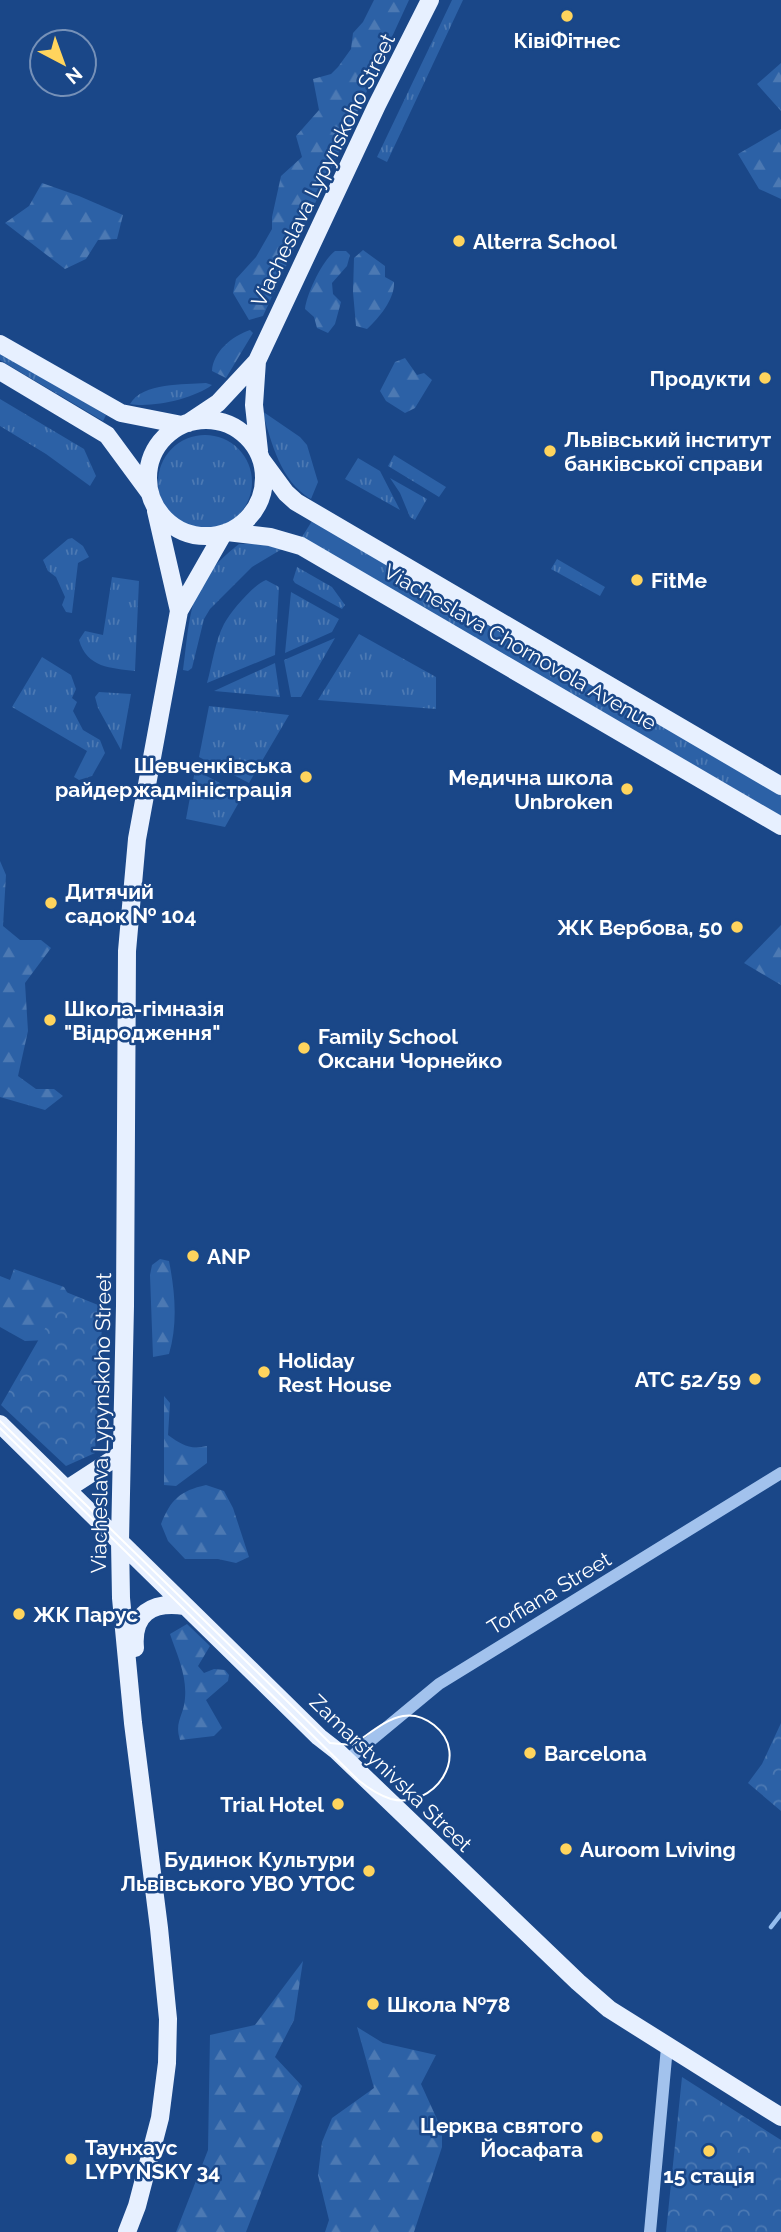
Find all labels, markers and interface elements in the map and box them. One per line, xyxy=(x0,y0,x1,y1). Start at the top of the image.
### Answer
marker: КівіФітнес xyxy=(559,8,575,24)
north arrow xyxy=(28,28,98,98)
place label: КівіФітнес xyxy=(513,28,621,53)
street label: Viacheslava Lypynskoho Street xyxy=(246,29,400,311)
text: N xyxy=(61,63,87,89)
place label: Alterra School xyxy=(473,229,617,254)
marker: Alterra School xyxy=(451,233,467,249)
place label: Продукти xyxy=(650,366,751,391)
marker: Продукти xyxy=(757,370,773,386)
place label: Львівський інститут банківської справи xyxy=(564,427,772,476)
marker: Львівський інститут банківської справи xyxy=(542,443,558,459)
street label: Viacheslava Chornovola Avenue xyxy=(379,558,661,736)
place label: FitMe xyxy=(651,568,707,593)
marker: FitMe xyxy=(629,572,645,588)
place label: Шевченківська райдержадміністрація xyxy=(55,753,292,802)
place label: Медична школа Unbroken xyxy=(448,765,613,814)
marker: Шевченківська райдержадміністрація xyxy=(298,769,314,785)
marker: Медична школа Unbroken xyxy=(619,781,635,797)
place label: Дитячий садок № 104 xyxy=(65,879,196,928)
marker: Дитячий садок № 104 xyxy=(43,895,59,911)
place label: ЖК Вербова, 50 xyxy=(557,915,723,940)
marker: ЖК Вербова, 50 xyxy=(729,919,745,935)
place label: Школа-гімназія "Відродження" xyxy=(64,996,224,1045)
marker: Школа-гімназія "Відродження" xyxy=(42,1012,58,1028)
place label: Family School Оксани Чорнейко xyxy=(318,1024,502,1073)
marker: Family School Оксани Чорнейко xyxy=(296,1040,312,1056)
place label: ANP xyxy=(207,1244,250,1269)
marker: ANP xyxy=(185,1248,201,1264)
street label: Viacheslava Lypynskoho Street xyxy=(86,1272,116,1574)
place label: Holiday Rest House xyxy=(278,1348,392,1397)
marker: Holiday Rest House xyxy=(256,1364,272,1380)
place label: АТС 52/59 xyxy=(635,1367,741,1392)
marker: АТС 52/59 xyxy=(747,1371,763,1387)
street label: Torfiana Street xyxy=(483,1546,615,1640)
place label: ЖК Парус xyxy=(33,1602,138,1627)
marker: ЖК Парус xyxy=(11,1606,27,1622)
street label: Zamarstynivska Street xyxy=(305,1689,477,1857)
place label: Barcelona xyxy=(544,1741,647,1766)
marker: Barcelona xyxy=(522,1745,538,1761)
place label: Trial Hotel xyxy=(220,1792,324,1817)
marker: Trial Hotel xyxy=(330,1796,346,1812)
place label: Auroom Lviving xyxy=(580,1837,736,1862)
marker: Auroom Lviving xyxy=(558,1841,574,1857)
place label: Будинок Культури Львівського УВО УТОС xyxy=(120,1847,355,1896)
marker: Будинок Культури Львівського УВО УТОС xyxy=(361,1863,377,1879)
place label: Школа №78 xyxy=(387,1992,510,2017)
marker: Школа №78 xyxy=(365,1996,381,2012)
place label: Церква святого Йосафата xyxy=(420,2113,583,2162)
marker: Церква святого Йосафата xyxy=(589,2129,605,2145)
place label: Таунхаус LYPYNSKY 34 xyxy=(85,2135,220,2184)
marker: 15 стація xyxy=(701,2143,717,2159)
marker: Таунхаус LYPYNSKY 34 xyxy=(63,2151,79,2167)
place label: 15 стація xyxy=(663,2163,755,2188)

